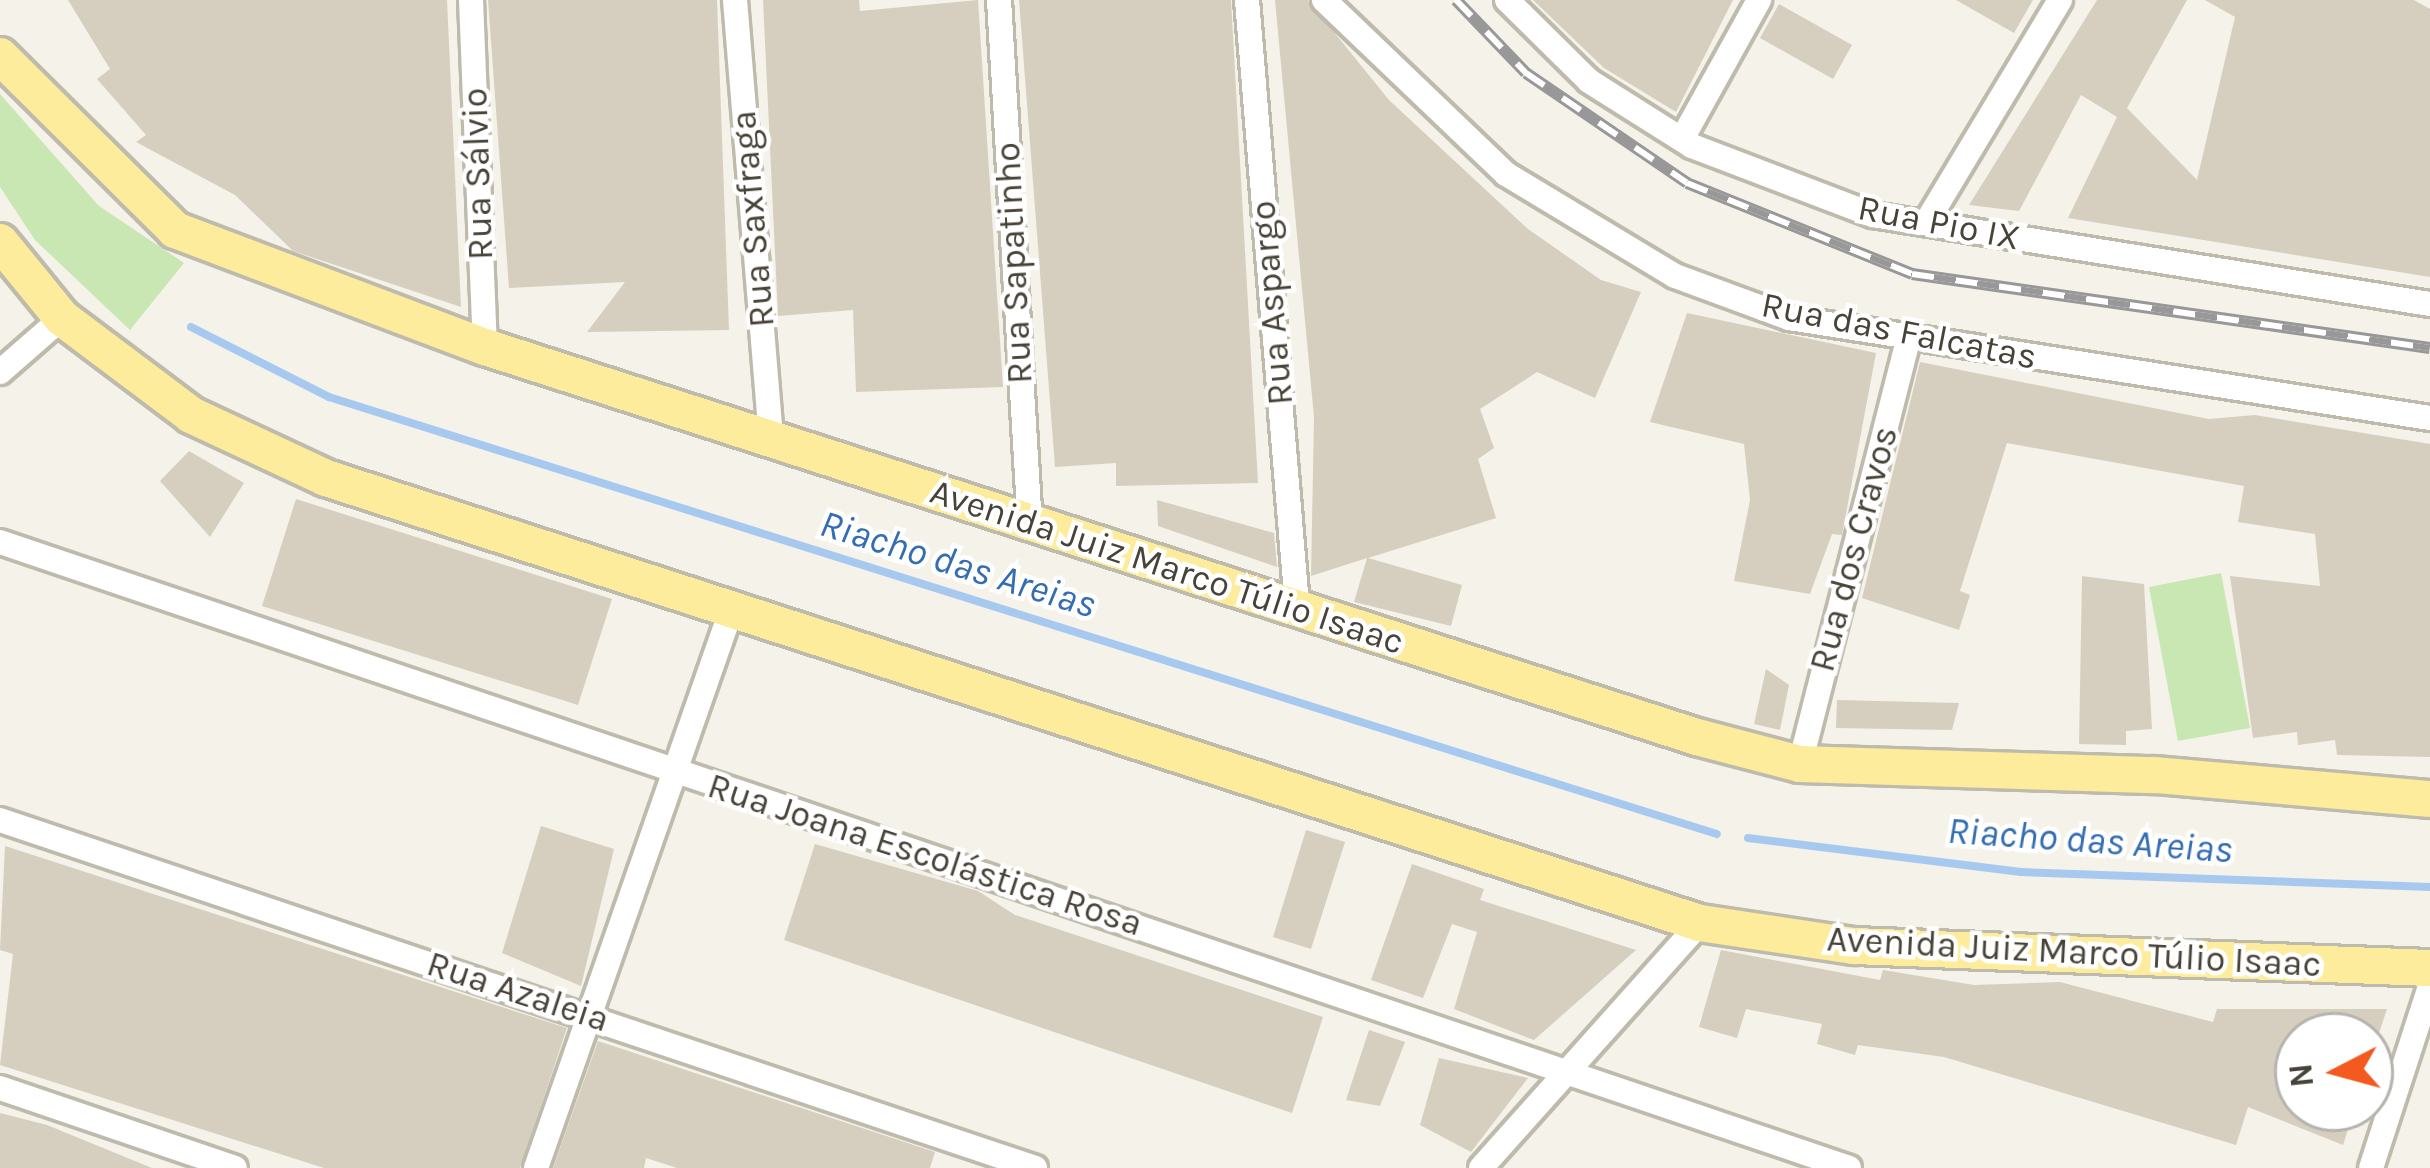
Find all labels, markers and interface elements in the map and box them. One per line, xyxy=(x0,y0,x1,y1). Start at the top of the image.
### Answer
street label: Rua Sálvio xyxy=(453,87,503,261)
street label: Rua Saxfraga xyxy=(722,109,784,329)
street label: Rua Sapatinho xyxy=(986,141,1042,385)
street label: Rua Pio IX xyxy=(1854,186,2024,260)
street label: Rua Aspargo xyxy=(1242,199,1302,407)
street label: Rua das Falcatas xyxy=(1758,283,2040,379)
street label: Rua dos Cravos xyxy=(1800,422,1908,676)
street label: Avenida Juiz Marco Túlio Isaac xyxy=(925,470,1409,664)
water label: Riacho das Areias xyxy=(814,500,1102,628)
street label: Rua Joana Escolástica Rosa xyxy=(702,764,1148,946)
water label: Riacho das Areias xyxy=(1946,807,2234,873)
street label: Avenida Juiz Marco Túlio Isaac xyxy=(1826,917,2322,987)
street label: Rua Azaleia xyxy=(421,942,615,1042)
north arrow xyxy=(2274,1012,2394,1132)
text: N xyxy=(2281,1062,2321,1089)

